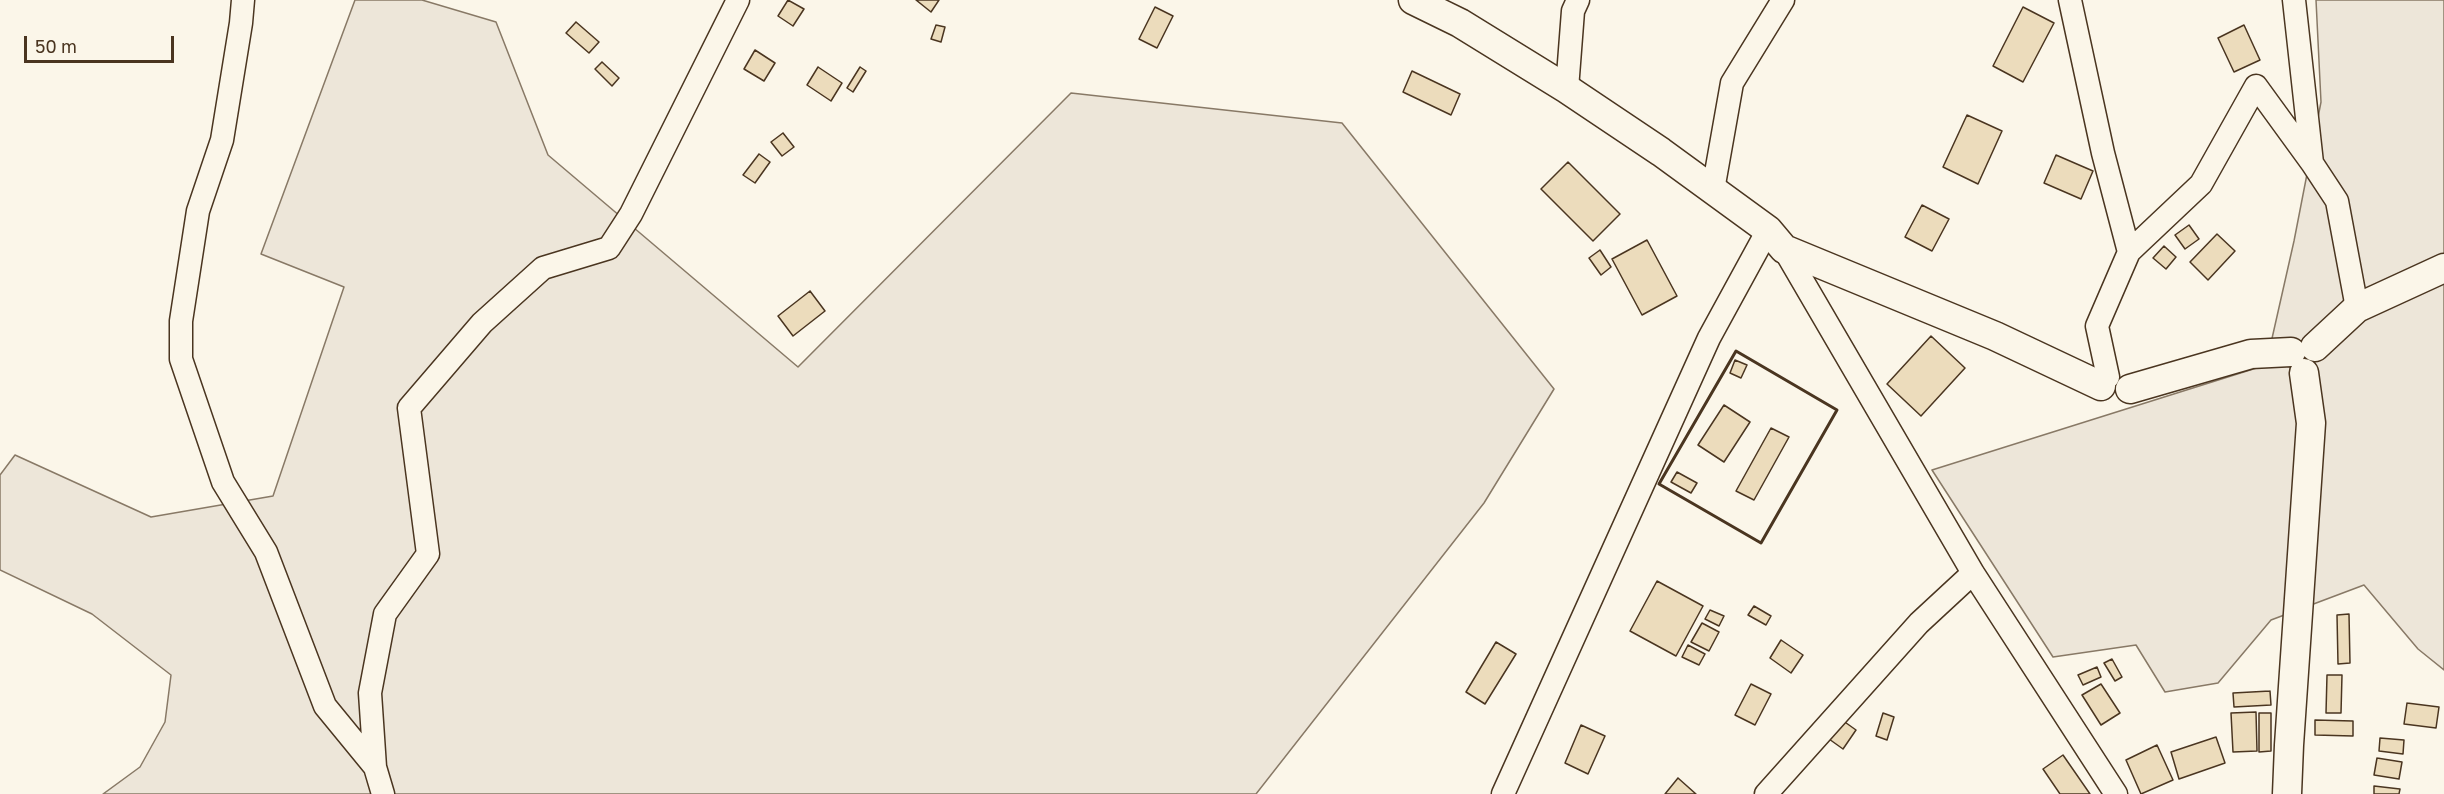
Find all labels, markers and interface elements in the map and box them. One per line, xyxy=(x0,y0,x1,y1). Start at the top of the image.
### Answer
scale bar xyxy=(27,24,177,62)
text: 50 m xyxy=(35,35,77,57)

